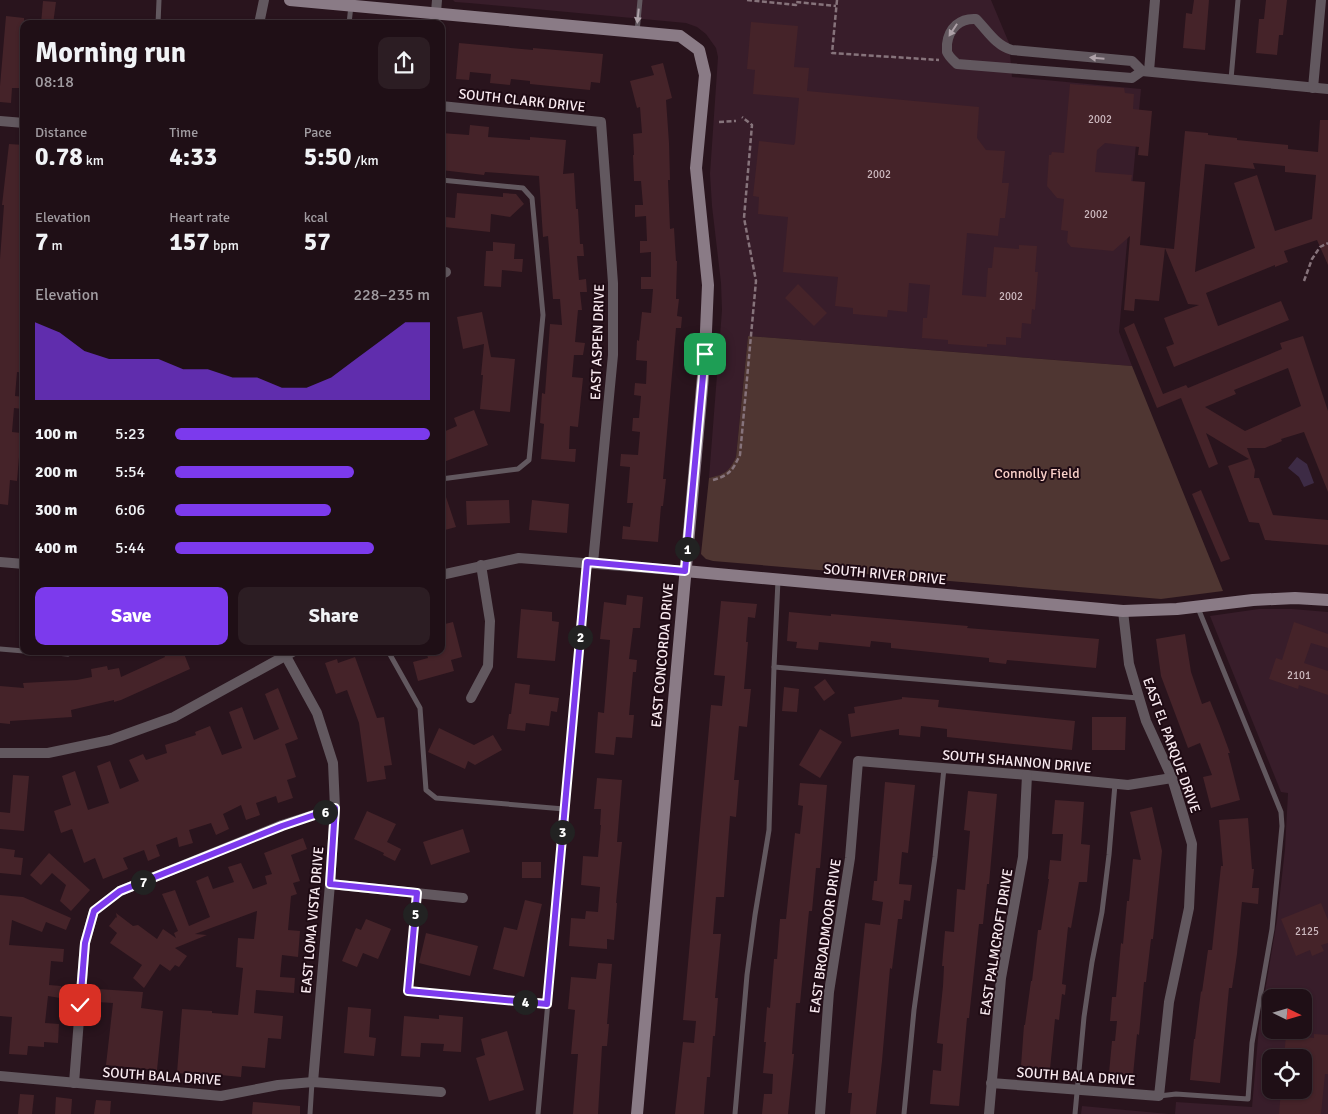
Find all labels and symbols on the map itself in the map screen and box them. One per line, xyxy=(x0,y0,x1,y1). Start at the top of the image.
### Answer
one-way arrow xyxy=(634,8,642,24)
one-way arrow xyxy=(949,23,958,37)
one-way arrow xyxy=(1089,54,1105,62)
street label: SOUTH CLARK DRIVE xyxy=(458,85,586,116)
house number: 2002 xyxy=(1088,113,1112,126)
house number: 2002 xyxy=(867,168,891,181)
house number: 2002 xyxy=(1084,208,1108,221)
street label: EAST ASPEN DRIVE xyxy=(587,284,608,400)
house number: 2002 xyxy=(999,290,1023,303)
pin xyxy=(684,333,726,375)
park label: Connolly Field xyxy=(994,465,1080,482)
pin: 1 xyxy=(674,536,700,562)
street label: SOUTH RIVER DRIVE xyxy=(823,561,947,588)
street label: EAST CONCORDA DRIVE xyxy=(648,582,677,728)
pin: 2 xyxy=(568,624,592,650)
house number: 2101 xyxy=(1287,669,1311,682)
street label: EAST EL PARQUE DRIVE xyxy=(1139,675,1204,815)
street label: SOUTH SHANNON DRIVE xyxy=(942,746,1092,777)
pin: 6 xyxy=(312,800,338,824)
pin: 3 xyxy=(550,820,574,844)
street label: EAST LOMA VISTA DRIVE xyxy=(298,846,327,994)
street label: EAST BROADMOOR DRIVE xyxy=(806,858,845,1014)
street label: EAST PALMCROFT DRIVE xyxy=(976,867,1017,1017)
pin: 7 xyxy=(130,870,156,894)
pin: 5 xyxy=(402,902,428,926)
house number: 2125 xyxy=(1295,925,1319,938)
pin xyxy=(59,984,101,1026)
north arrow xyxy=(1262,989,1312,1039)
pin: 4 xyxy=(512,990,538,1014)
street label: SOUTH BALA DRIVE xyxy=(102,1064,222,1089)
street label: SOUTH BALA DRIVE xyxy=(1016,1064,1136,1089)

